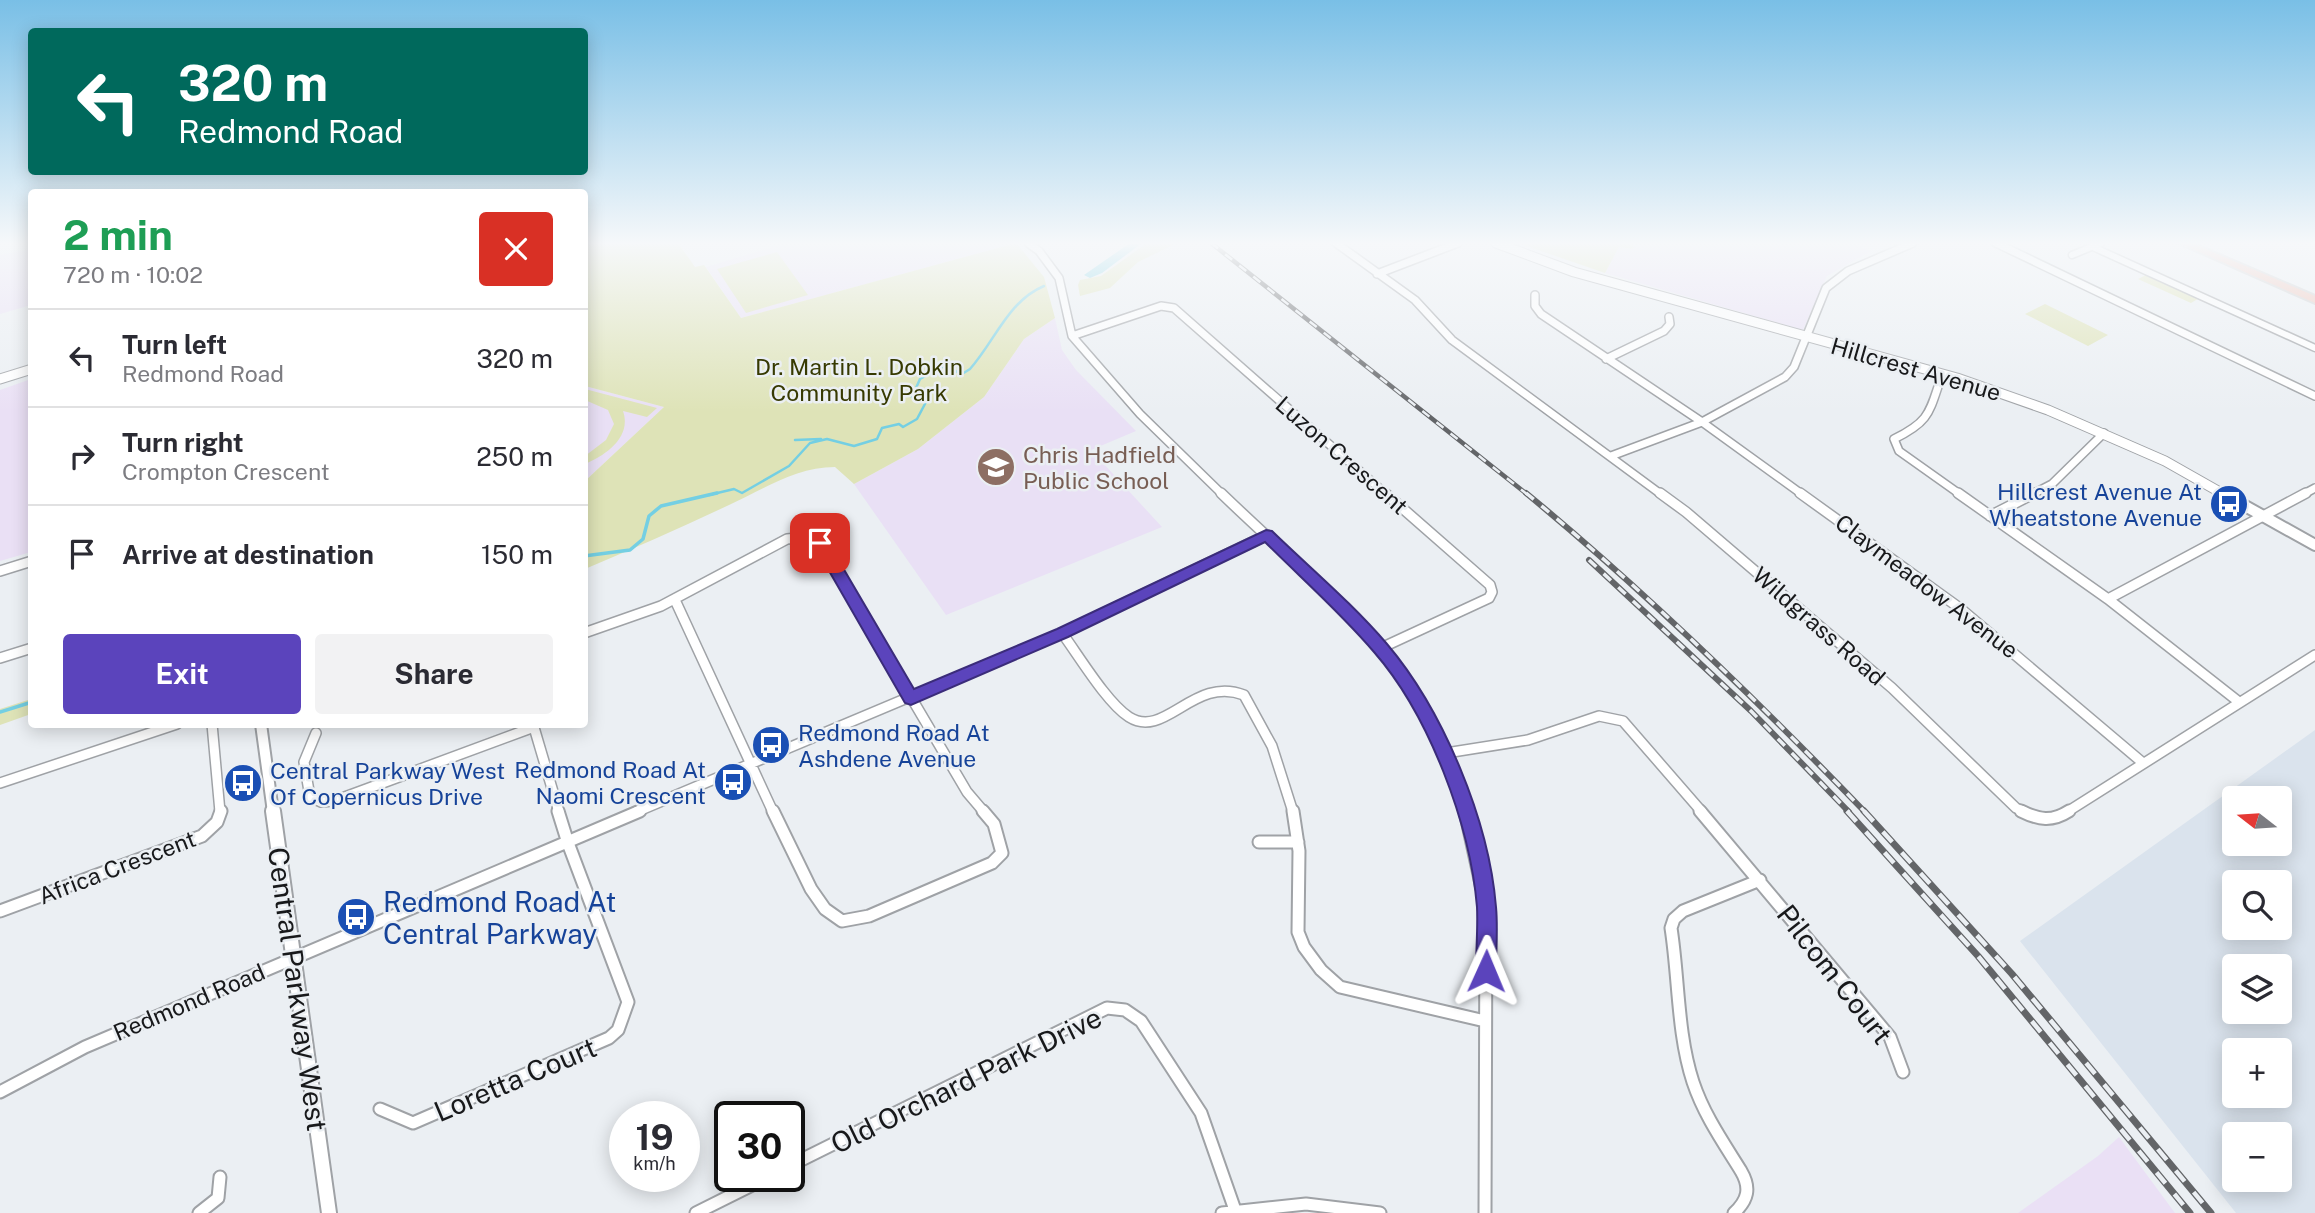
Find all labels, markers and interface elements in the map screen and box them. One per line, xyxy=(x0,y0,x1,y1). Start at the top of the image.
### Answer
text: 320 m xyxy=(178,54,328,112)
icon: left xyxy=(63,56,154,147)
text: Redmond Road xyxy=(178,113,403,150)
text: 2 min xyxy=(63,210,173,259)
button: close xyxy=(479,212,553,286)
text: 720 m · 10:02 xyxy=(63,261,203,288)
text: Turn left xyxy=(122,329,227,360)
street label: Hillcrest Avenue xyxy=(1828,332,2004,406)
icon: left xyxy=(63,339,101,377)
text: 320 m xyxy=(476,343,553,374)
park label: Dr. Martin L. Dobkin Community Park xyxy=(755,353,963,406)
text: Redmond Road xyxy=(122,360,284,387)
street label: Luzon Crescent xyxy=(1271,390,1413,520)
text: Turn right xyxy=(122,427,244,458)
icon: right xyxy=(63,437,101,475)
text: 250 m xyxy=(476,441,553,472)
place label: Chris Hadfield Public School xyxy=(1023,441,1176,494)
school or university icon: Chris Hadfield Public School xyxy=(975,446,1017,488)
text: Crompton Crescent xyxy=(122,458,330,485)
place label: Hillcrest Avenue At Wheatstone Avenue xyxy=(1989,478,2202,531)
bus stop icon: Hillcrest Avenue At Wheatstone Avenue xyxy=(2208,483,2250,525)
street label: Claymeadow Avenue xyxy=(1830,508,2024,664)
pin xyxy=(790,513,850,573)
icon: arrive xyxy=(801,524,839,562)
icon: arrive xyxy=(63,535,101,573)
text: Arrive at destination xyxy=(122,539,374,570)
text: 150 m xyxy=(481,539,553,570)
street label: Wildgrass Road xyxy=(1747,561,1891,691)
button: Exit xyxy=(63,634,301,714)
button: Share xyxy=(315,634,553,714)
place label: Redmond Road At Ashdene Avenue xyxy=(798,719,990,772)
bus stop icon: Redmond Road At Ashdene Avenue xyxy=(750,724,792,766)
place label: Redmond Road At Naomi Crescent xyxy=(514,756,706,809)
place label: Central Parkway West Of Copernicus Drive xyxy=(270,757,505,810)
bus stop icon: Redmond Road At Naomi Crescent xyxy=(712,761,754,803)
bus stop icon: Central Parkway West Of Copernicus Drive xyxy=(222,762,264,804)
north arrow xyxy=(2222,786,2292,856)
map controls xyxy=(2222,786,2292,1192)
street label: Africa Crescent xyxy=(35,825,199,909)
street label: Central Parkway West xyxy=(262,845,334,1133)
button: search xyxy=(2222,870,2292,940)
place label: Redmond Road At Central Parkway xyxy=(383,885,616,950)
bus stop icon: Redmond Road At Central Parkway xyxy=(335,896,377,938)
street label: Pilcom Court xyxy=(1770,898,1900,1050)
position arrow xyxy=(1449,934,1523,1008)
button: layers xyxy=(2222,954,2292,1024)
street label: Redmond Road xyxy=(109,958,269,1046)
street label: Old Orchard Park Drive xyxy=(825,1000,1107,1160)
street label: Loretta Court xyxy=(429,1030,601,1128)
button: + xyxy=(2222,1038,2292,1108)
speed limit sign: 30 xyxy=(714,1101,805,1192)
text: 19 xyxy=(635,1117,674,1158)
button: − xyxy=(2222,1122,2292,1192)
text: km/h xyxy=(633,1153,676,1174)

